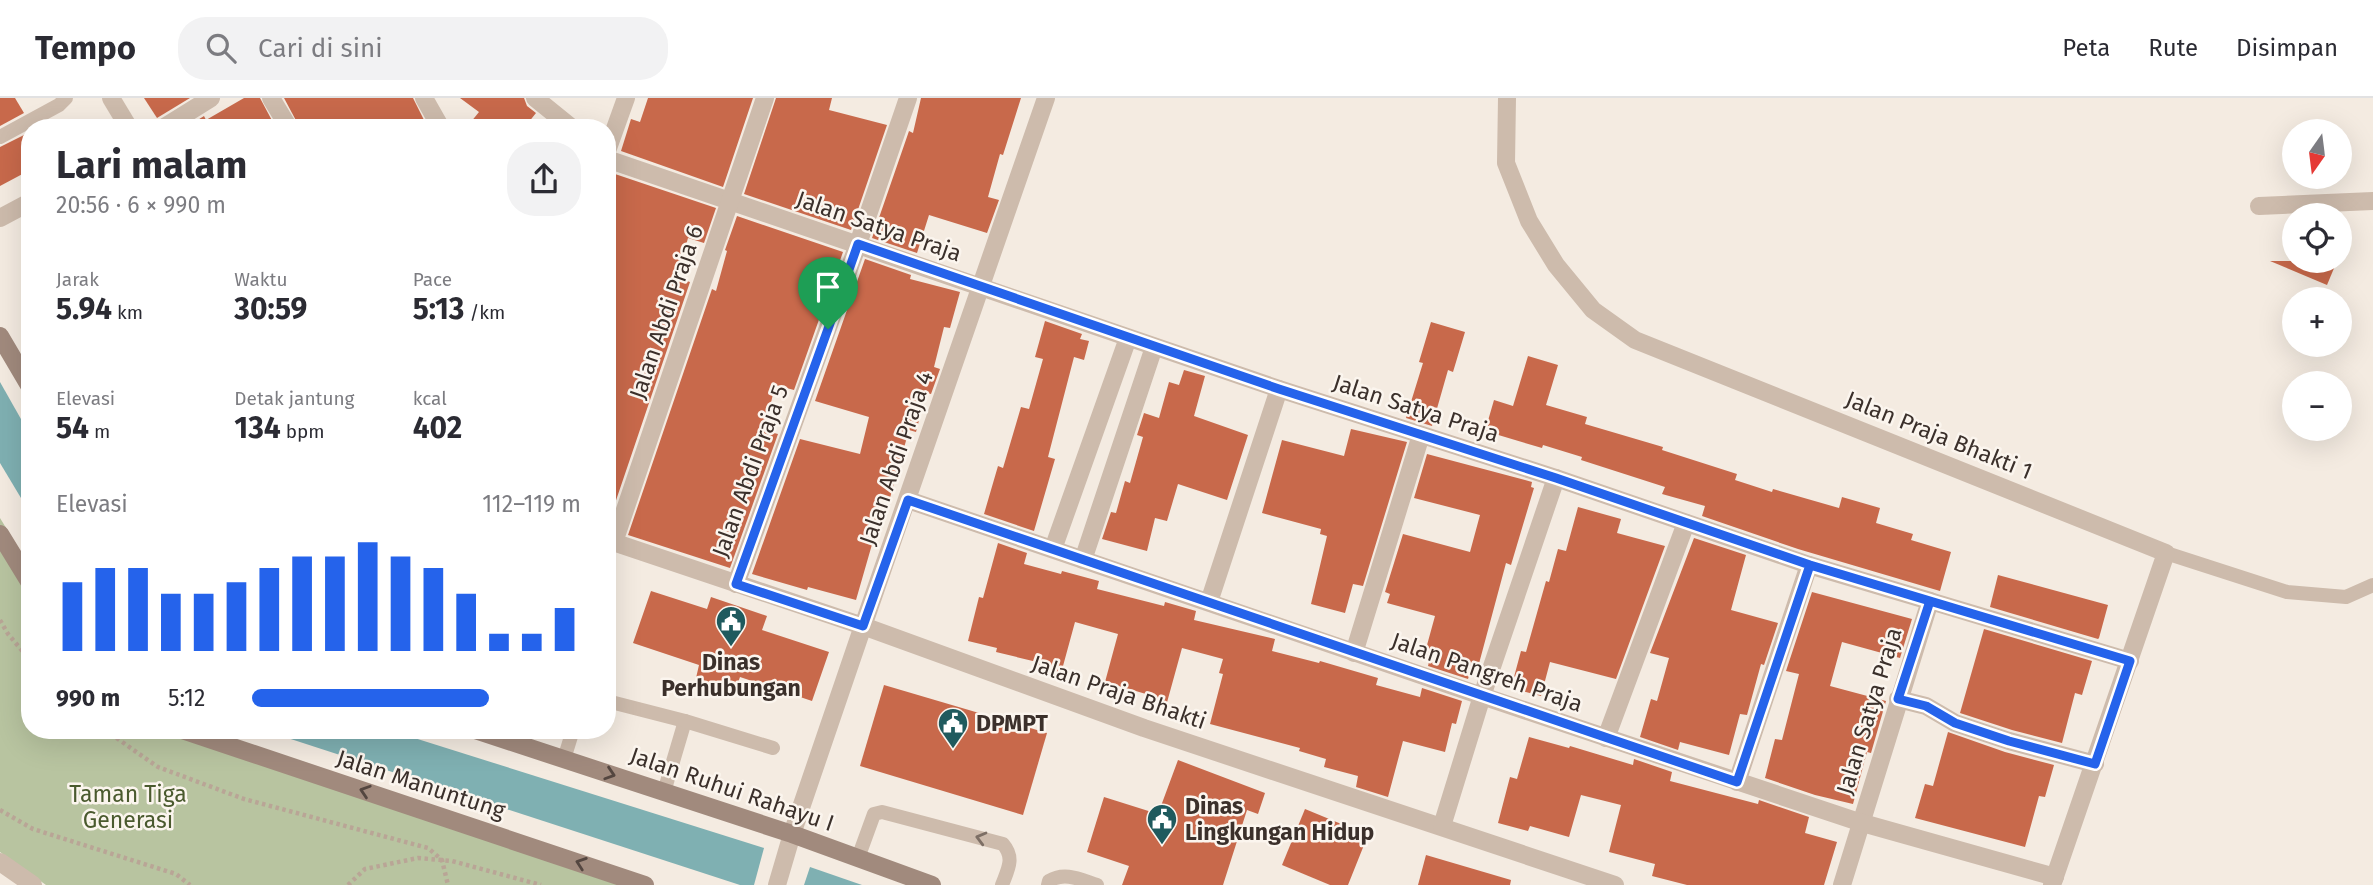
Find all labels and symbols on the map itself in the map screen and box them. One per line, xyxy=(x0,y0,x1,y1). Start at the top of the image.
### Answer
north arrow xyxy=(2282,119,2352,189)
street label: Jalan Satya Praja xyxy=(793,185,965,267)
street label: Jalan Abdi Praja 6 xyxy=(623,222,709,402)
pin xyxy=(798,257,858,329)
street label: Jalan Abdi Praja 4 xyxy=(853,368,939,548)
street label: Jalan Satya Praja xyxy=(1329,368,1503,448)
street label: Jalan Abdi Praja 5 xyxy=(706,381,794,561)
street label: Jalan Praja Bhakti 1 xyxy=(1842,385,2036,485)
public building icon: Dinas Perhubungan xyxy=(714,604,748,648)
street label: Jalan Satya Praja xyxy=(1830,624,1908,798)
street label: Jalan Pangreh Praja xyxy=(1388,626,1586,718)
place label: Dinas Perhubungan xyxy=(661,648,801,702)
street label: Jalan Praja Bhakti xyxy=(1028,649,1210,735)
public building icon: DPMPT xyxy=(936,706,970,750)
place label: DPMPT xyxy=(976,709,1048,737)
street label: Jalan Ruhui Rahayu I xyxy=(626,741,838,837)
street label: Jalan Manuntung xyxy=(333,744,509,825)
one-way arrow xyxy=(603,766,615,780)
park label: Taman Tiga Generasi xyxy=(69,780,187,834)
one-way arrow xyxy=(359,785,371,799)
place label: Dinas Lingkungan Hidup xyxy=(1185,792,1374,846)
public building icon: Dinas Lingkungan Hidup xyxy=(1145,802,1179,846)
one-way arrow xyxy=(975,832,987,846)
one-way arrow xyxy=(575,857,587,871)

